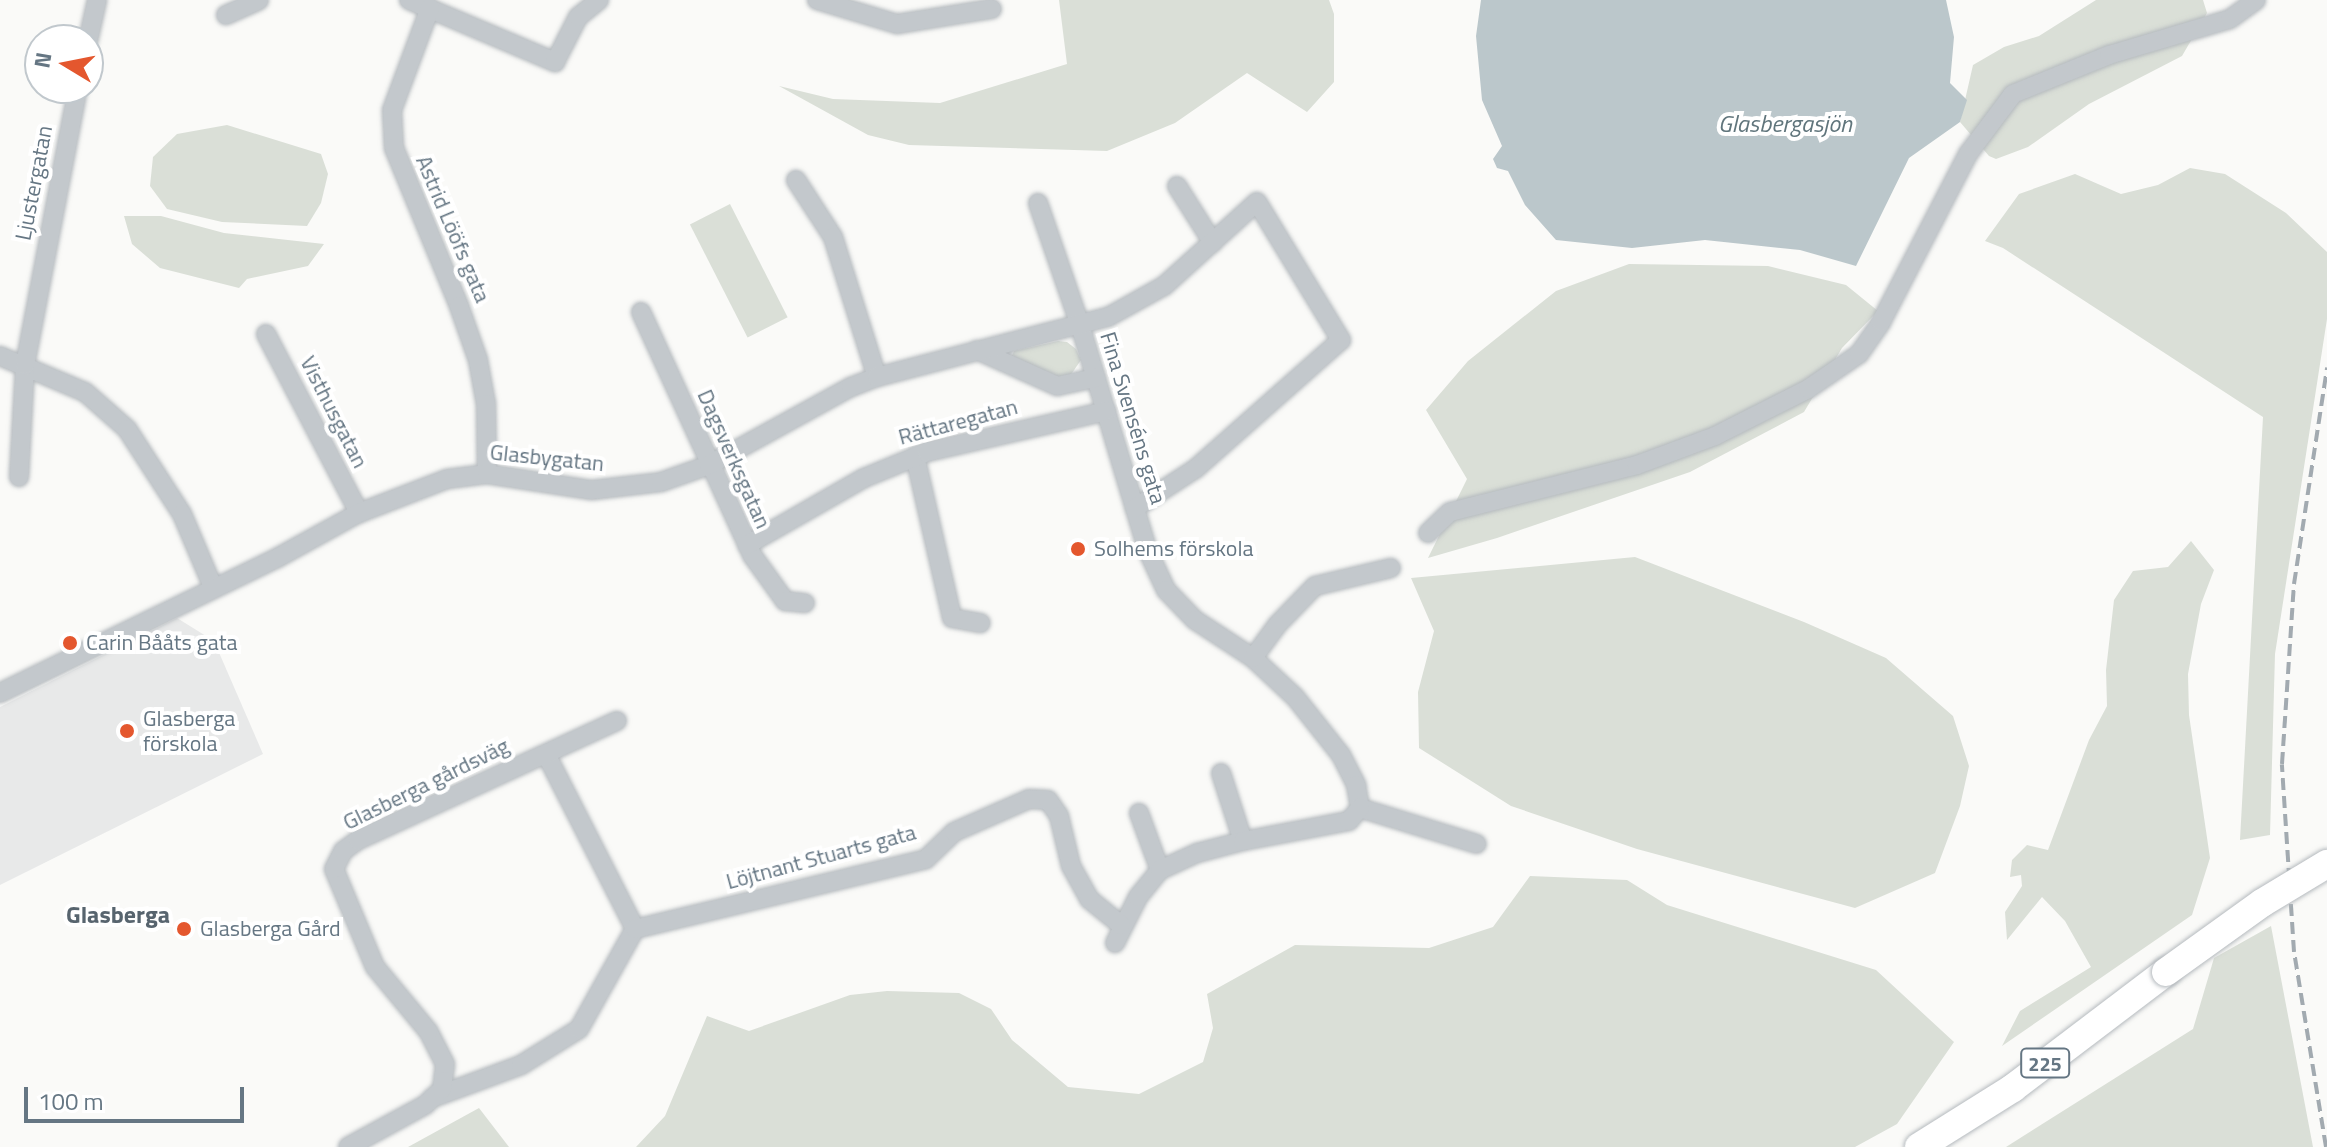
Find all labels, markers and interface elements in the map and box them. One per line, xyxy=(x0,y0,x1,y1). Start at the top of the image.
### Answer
north arrow xyxy=(24,24,104,104)
text: N xyxy=(24,50,60,71)
water label: Glasbergasjön xyxy=(1718,110,1852,138)
street label: Ljustergatan xyxy=(10,123,58,243)
street label: Astrid Lööfs gata xyxy=(410,152,496,306)
street label: Fina Svenséns gata xyxy=(1094,329,1172,507)
street label: Visthusgatan xyxy=(295,352,373,472)
street label: Dagsverksgatan xyxy=(692,385,776,533)
street label: Rättaregatan xyxy=(895,393,1021,451)
street label: Glasbygatan xyxy=(489,439,605,477)
place label: Solhems förskola xyxy=(1094,536,1254,562)
marker: Solhems förskola xyxy=(1069,540,1087,558)
place label: Carin Bååts gata xyxy=(86,630,238,656)
marker: Carin Bååts gata xyxy=(61,634,79,652)
place label: Glasberga förskola xyxy=(143,705,235,756)
marker: Glasberga förskola xyxy=(118,722,136,740)
street label: Glasberga gårdsväg xyxy=(339,732,513,836)
street label: Löjtnant Stuarts gata xyxy=(723,819,919,895)
district label: Glasberga xyxy=(66,901,170,929)
place label: Glasberga Gård xyxy=(200,916,341,942)
marker: Glasberga Gård xyxy=(175,920,193,938)
road number: 225 xyxy=(2019,1047,2071,1079)
scale bar xyxy=(28,1071,248,1121)
text: 100 m xyxy=(38,1083,104,1119)

